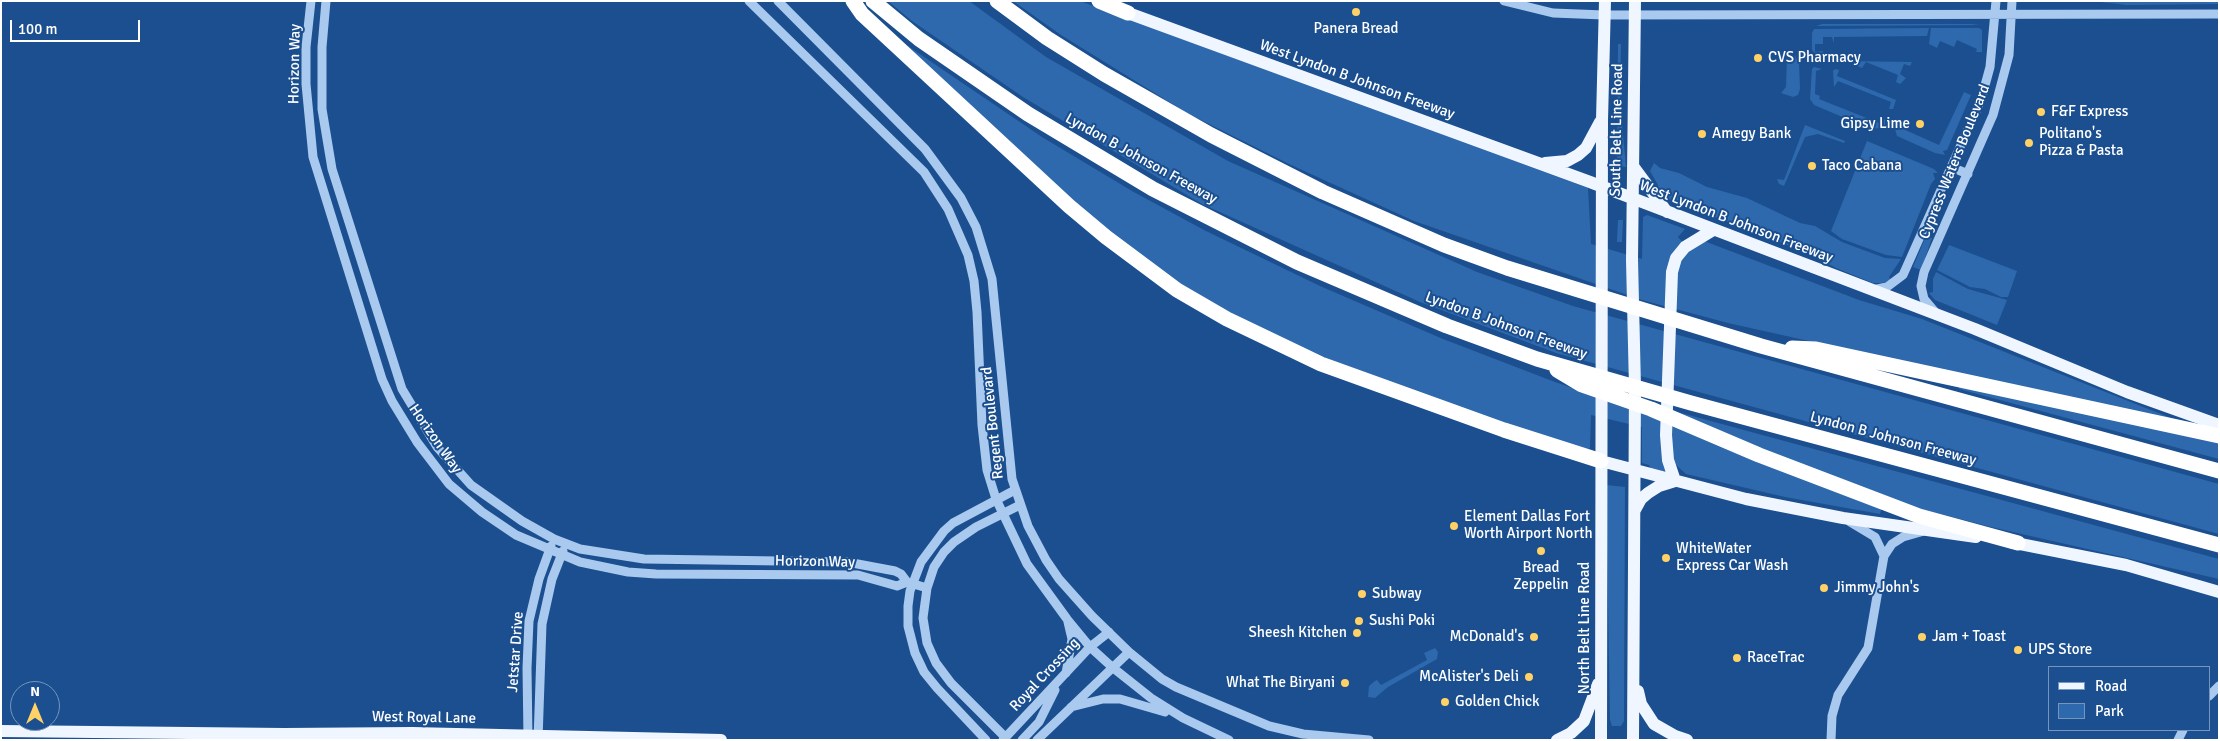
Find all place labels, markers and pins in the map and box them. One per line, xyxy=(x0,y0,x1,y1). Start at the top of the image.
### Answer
marker: Panera Bread xyxy=(1350,6,1362,18)
place label: Panera Bread xyxy=(1314,20,1398,38)
place label: CVS Pharmacy xyxy=(1768,49,1861,67)
marker: CVS Pharmacy xyxy=(1752,52,1764,64)
place label: F&F Express xyxy=(2051,103,2128,121)
marker: F&F Express xyxy=(2035,106,2047,118)
place label: Gipsy Lime xyxy=(1840,115,1910,133)
marker: Gipsy Lime xyxy=(1914,118,1926,130)
place label: Amegy Bank xyxy=(1712,125,1791,143)
place label: Politano's Pizza & Pasta xyxy=(2039,125,2124,160)
marker: Amegy Bank xyxy=(1696,128,1708,140)
marker: Politano's Pizza & Pasta xyxy=(2023,137,2035,149)
place label: Taco Cabana xyxy=(1822,157,1902,175)
marker: Taco Cabana xyxy=(1806,160,1818,172)
place label: Element Dallas Fort Worth Airport North xyxy=(1464,508,1593,543)
marker: Element Dallas Fort Worth Airport North xyxy=(1448,520,1460,532)
place label: WhiteWater Express Car Wash xyxy=(1676,540,1788,575)
marker: Bread Zeppelin xyxy=(1535,545,1547,557)
marker: WhiteWater Express Car Wash xyxy=(1660,552,1672,564)
place label: Bread Zeppelin xyxy=(1513,559,1569,594)
place label: Jimmy John's xyxy=(1834,579,1919,597)
marker: Jimmy John's xyxy=(1818,582,1830,594)
place label: Subway xyxy=(1372,585,1422,603)
marker: Subway xyxy=(1356,588,1368,600)
place label: Sushi Poki xyxy=(1369,612,1435,630)
marker: Sushi Poki xyxy=(1353,615,1365,627)
place label: Sheesh Kitchen xyxy=(1248,624,1347,642)
marker: Sheesh Kitchen xyxy=(1351,627,1363,639)
place label: McDonald's xyxy=(1450,628,1524,646)
place label: Jam + Toast xyxy=(1932,628,2006,646)
marker: McDonald's xyxy=(1528,631,1540,643)
marker: Jam + Toast xyxy=(1916,631,1928,643)
place label: UPS Store xyxy=(2028,641,2092,659)
marker: UPS Store xyxy=(2012,644,2024,656)
place label: RaceTrac xyxy=(1747,649,1805,667)
marker: RaceTrac xyxy=(1731,652,1743,664)
place label: McAlister's Deli xyxy=(1419,668,1519,686)
marker: McAlister's Deli xyxy=(1523,671,1535,683)
place label: What The Biryani xyxy=(1226,674,1335,692)
marker: What The Biryani xyxy=(1339,677,1351,689)
place label: Golden Chick xyxy=(1455,693,1540,711)
marker: Golden Chick xyxy=(1439,696,1451,708)

